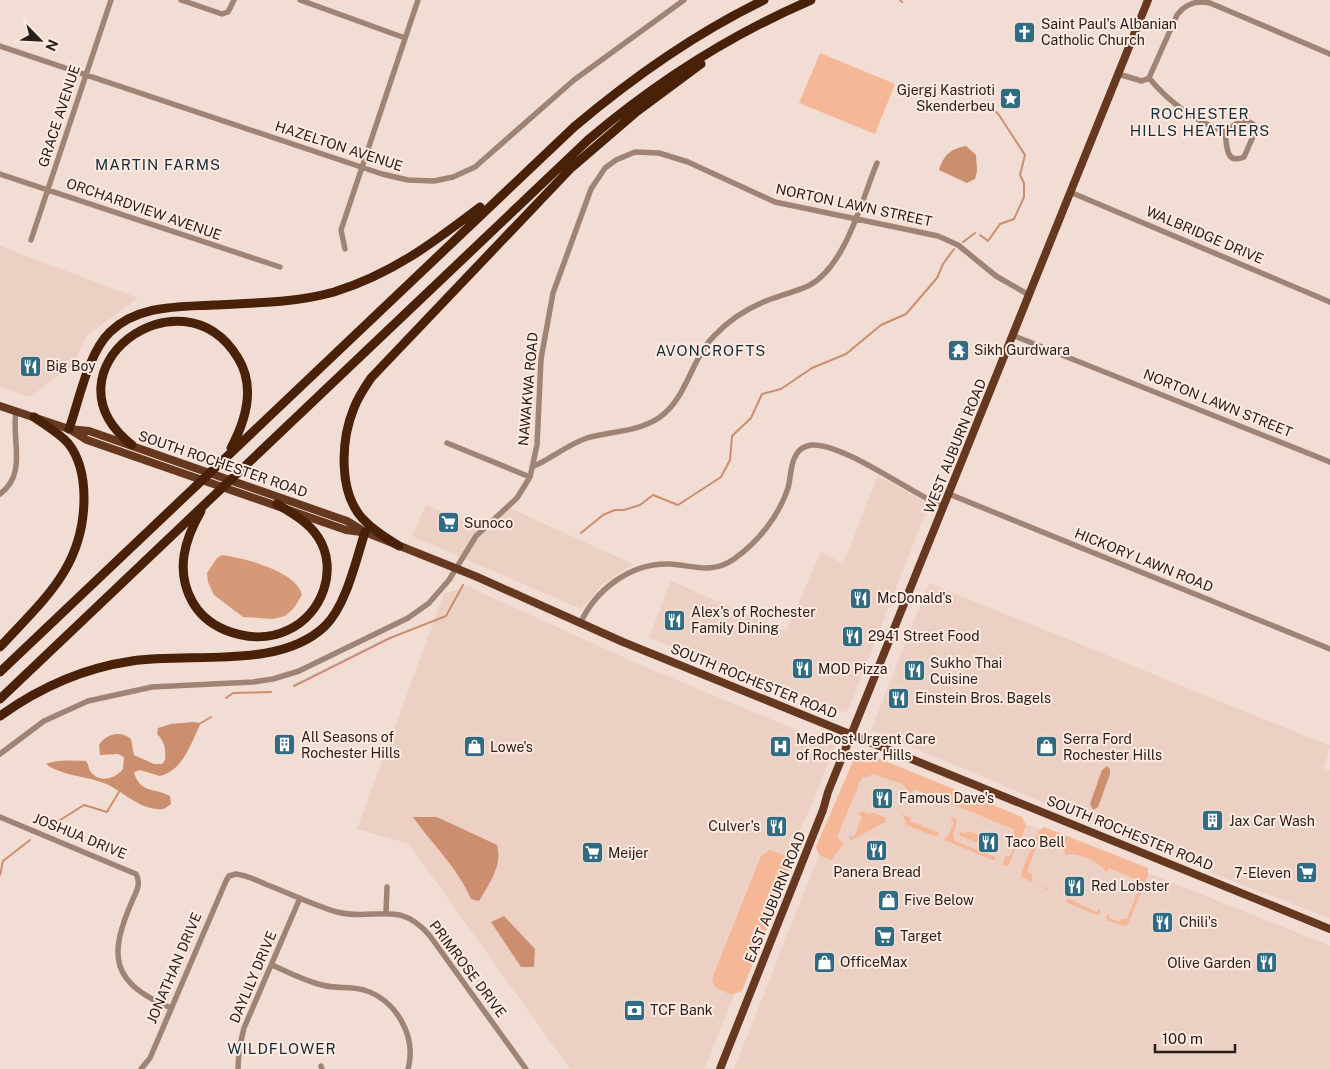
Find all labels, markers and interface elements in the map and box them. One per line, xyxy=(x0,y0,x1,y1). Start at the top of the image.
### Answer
north arrow xyxy=(15,15,65,65)
place label: Saint Paul's Albanian Catholic Church xyxy=(1041,16,1177,48)
church icon: Saint Paul's Albanian Catholic Church xyxy=(1013,20,1037,44)
text: N xyxy=(42,37,61,54)
street label: GRACE AVENUE xyxy=(35,63,83,169)
place label: Gjergj Kastrioti Skenderbeu xyxy=(897,82,995,114)
place icon: Gjergj Kastrioti Skenderbeu xyxy=(999,86,1023,110)
district label: ROCHESTER HILLS HEATHERS xyxy=(1130,105,1270,139)
street label: HAZELTON AVENUE xyxy=(273,118,405,174)
district label: MARTIN FARMS xyxy=(95,156,221,173)
street label: ORCHARDVIEW AVENUE xyxy=(64,175,224,243)
street label: NORTON LAWN STREET xyxy=(774,181,934,229)
street label: WALBRIDGE DRIVE xyxy=(1144,203,1266,267)
street label: NAWAKWA ROAD xyxy=(515,331,541,447)
temple icon: Sikh Gurdwara xyxy=(946,338,970,362)
district label: AVONCROFTS xyxy=(656,342,766,359)
place label: Sikh Gurdwara xyxy=(974,342,1070,358)
restaurant icon: Big Boy xyxy=(18,354,42,378)
place label: Big Boy xyxy=(46,358,96,374)
street label: NORTON LAWN STREET xyxy=(1141,366,1295,440)
street label: WEST AUBURN ROAD xyxy=(921,376,989,516)
street label: SOUTH ROCHESTER ROAD xyxy=(136,427,310,501)
supermarket icon: Sunoco xyxy=(436,511,460,535)
place label: Sunoco xyxy=(464,515,513,531)
street label: HICKORY LAWN ROAD xyxy=(1072,525,1216,595)
restaurant icon: McDonald's xyxy=(849,586,873,610)
place label: McDonald's xyxy=(877,590,952,606)
place label: Alex's of Rochester Family Dining xyxy=(691,604,816,636)
restaurant icon: Alex's of Rochester Family Dining xyxy=(663,608,687,632)
restaurant icon: 2941 Street Food xyxy=(840,624,864,648)
place label: 2941 Street Food xyxy=(868,628,980,644)
street label: SOUTH ROCHESTER ROAD xyxy=(668,640,840,722)
place label: Sukho Thai Cuisine xyxy=(930,655,1002,687)
restaurant icon: MOD Pizza xyxy=(790,657,814,681)
restaurant icon: Sukho Thai Cuisine xyxy=(902,659,926,683)
place label: MOD Pizza xyxy=(818,661,888,677)
restaurant icon: Einstein Bros. Bagels xyxy=(887,686,911,710)
place label: Einstein Bros. Bagels xyxy=(915,690,1051,706)
place label: All Seasons of Rochester Hills xyxy=(301,729,400,761)
place label: MedPost Urgent Care of Rochester Hills xyxy=(796,731,936,763)
place label: Serra Ford Rochester Hills xyxy=(1063,731,1162,763)
building icon: All Seasons of Rochester Hills xyxy=(273,733,297,757)
shop icon: Lowe's xyxy=(462,735,486,759)
hospital icon: MedPost Urgent Care of Rochester Hills xyxy=(768,735,792,759)
shop icon: Serra Ford Rochester Hills xyxy=(1035,735,1059,759)
place label: Lowe's xyxy=(490,739,533,755)
restaurant icon: Famous Dave's xyxy=(871,786,895,810)
place label: Famous Dave's xyxy=(899,790,994,806)
street label: SOUTH ROCHESTER ROAD xyxy=(1044,792,1216,874)
building icon: Jax Car Wash xyxy=(1201,809,1225,833)
street label: JOSHUA DRIVE xyxy=(31,810,129,862)
place label: Jax Car Wash xyxy=(1229,813,1315,829)
restaurant icon: Culver's xyxy=(764,814,788,838)
place label: Culver's xyxy=(708,818,760,834)
street label: EAST AUBURN ROAD xyxy=(741,829,809,965)
restaurant icon: Taco Bell xyxy=(977,830,1001,854)
place label: Taco Bell xyxy=(1005,834,1065,850)
restaurant icon: Panera Bread xyxy=(865,838,889,862)
supermarket icon: Meijer xyxy=(580,841,604,865)
place label: Meijer xyxy=(608,845,649,861)
supermarket icon: 7-Eleven xyxy=(1295,861,1319,885)
place label: Panera Bread xyxy=(833,864,921,880)
place label: 7-Eleven xyxy=(1234,865,1291,881)
restaurant icon: Red Lobster xyxy=(1063,874,1087,898)
place label: Red Lobster xyxy=(1091,878,1170,894)
shop icon: Five Below xyxy=(876,888,900,912)
place label: Five Below xyxy=(904,892,974,908)
street label: JONATHAN DRIVE xyxy=(143,910,205,1026)
restaurant icon: Chili's xyxy=(1151,910,1175,934)
place label: Chili's xyxy=(1179,914,1217,930)
street label: PRIMROSE DRIVE xyxy=(426,917,510,1021)
supermarket icon: Target xyxy=(872,924,896,948)
place label: Target xyxy=(900,928,942,944)
street label: DAYLILY DRIVE xyxy=(226,929,280,1025)
shop icon: OfficeMax xyxy=(812,950,836,974)
restaurant icon: Olive Garden xyxy=(1255,951,1279,975)
place label: OfficeMax xyxy=(840,954,908,970)
place label: Olive Garden xyxy=(1167,955,1251,971)
bank icon: TCF Bank xyxy=(622,998,646,1022)
place label: TCF Bank xyxy=(650,1002,713,1018)
scale bar xyxy=(1155,1022,1235,1054)
text: 100 m xyxy=(1162,1030,1203,1047)
district label: WILDFLOWER xyxy=(227,1040,337,1057)

